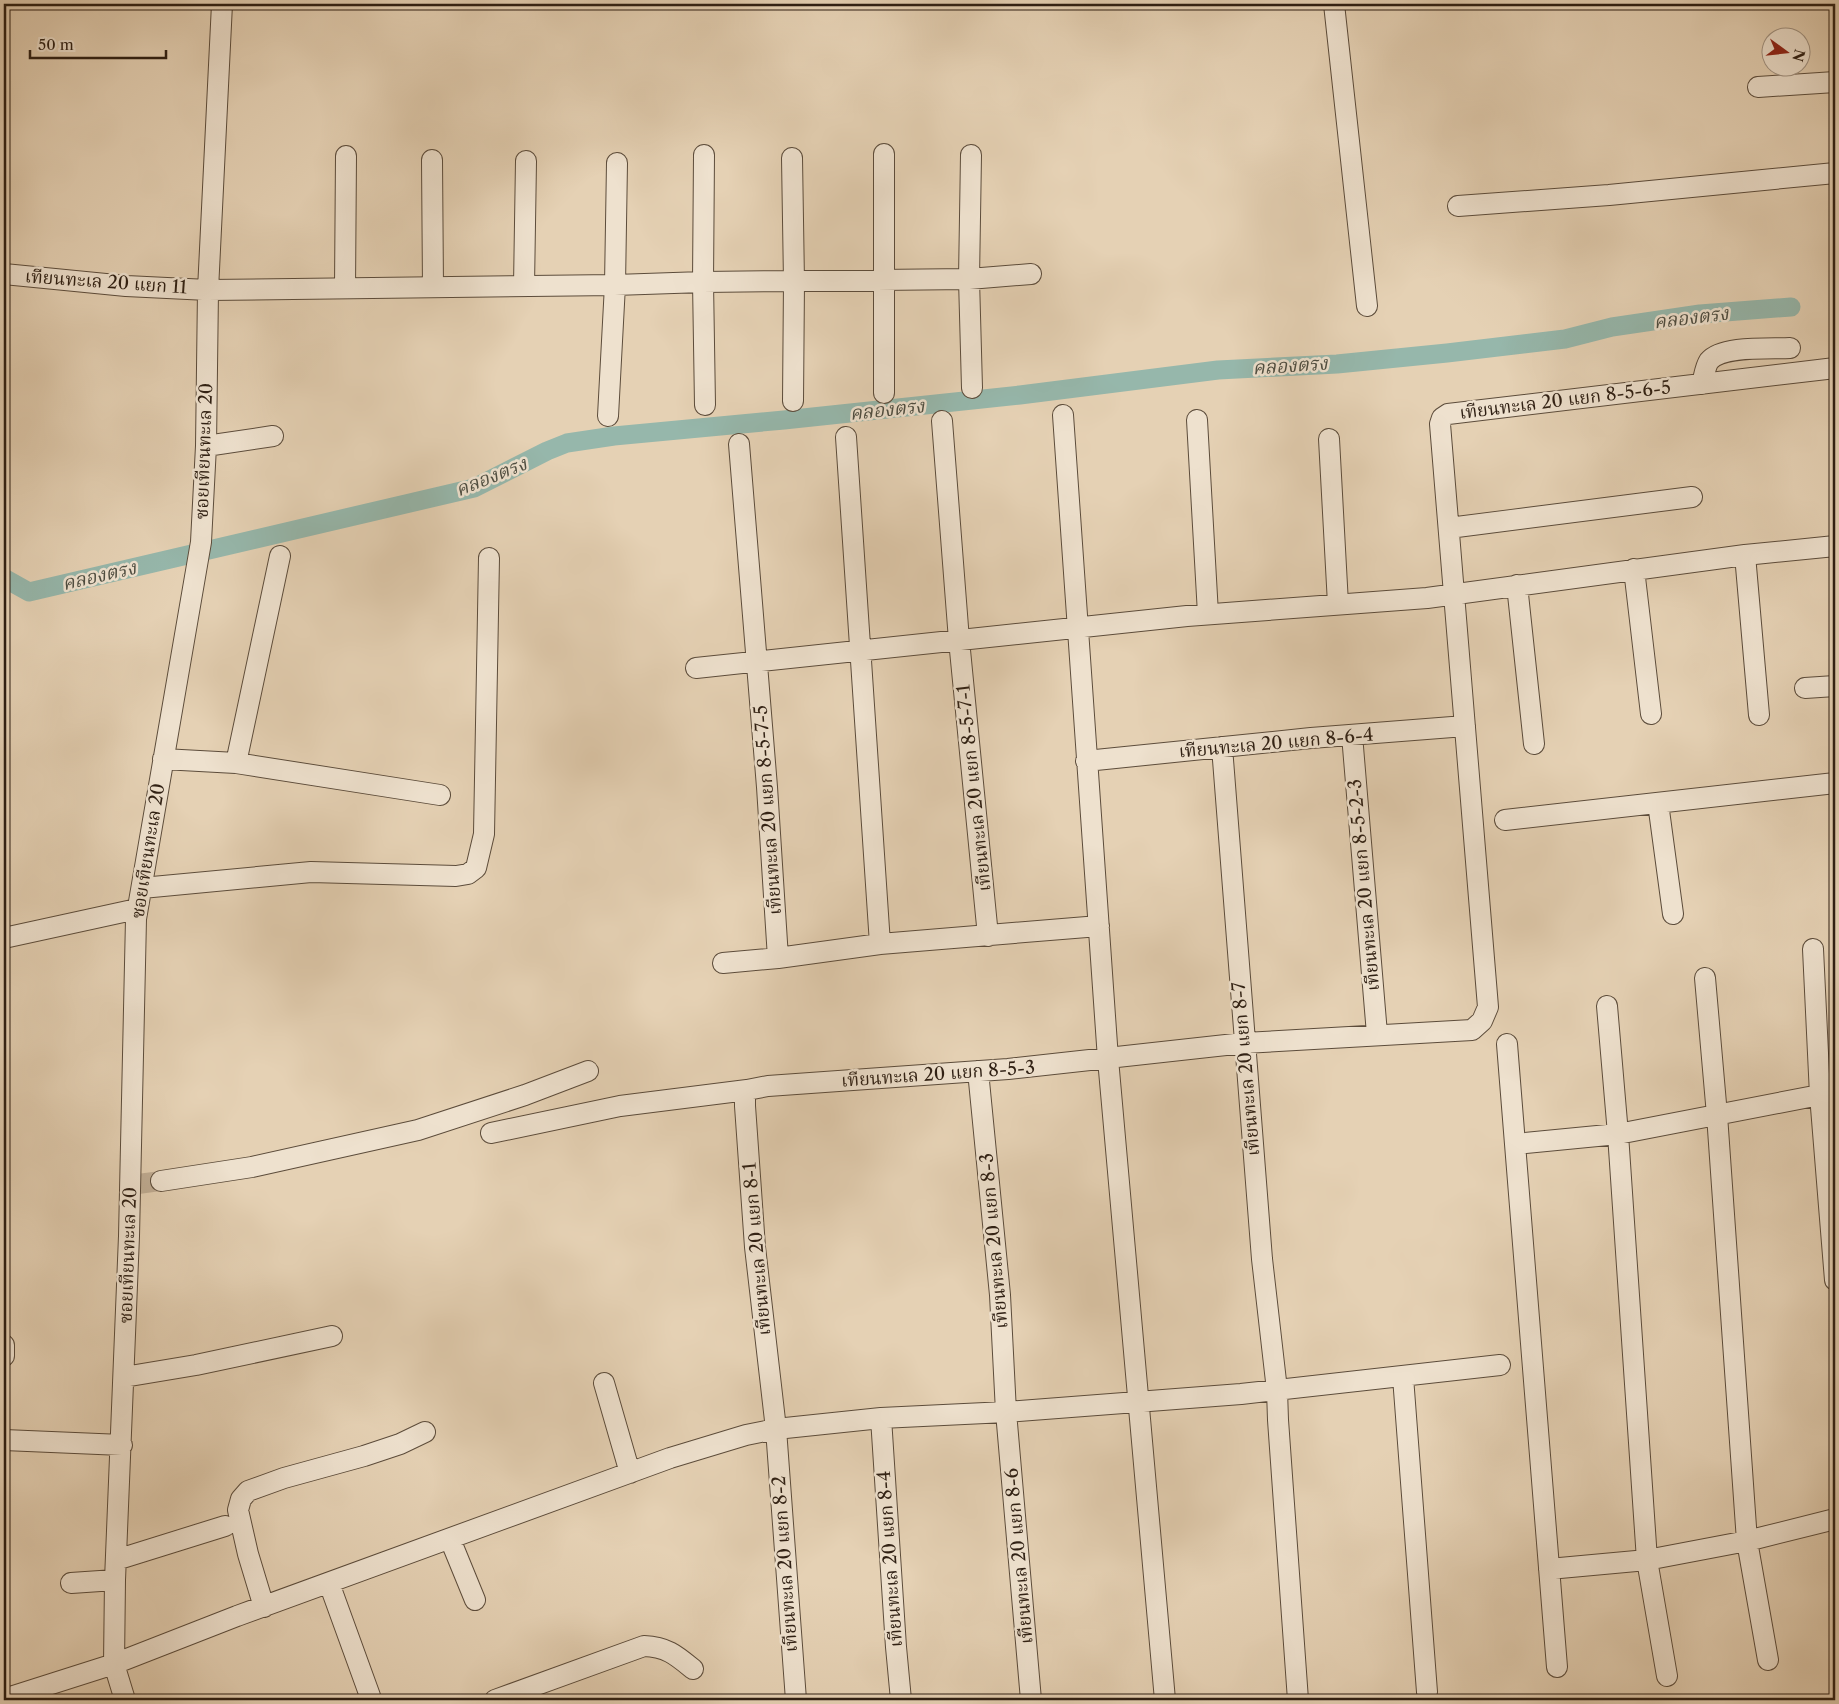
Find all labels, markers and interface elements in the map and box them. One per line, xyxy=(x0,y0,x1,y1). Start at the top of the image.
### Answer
scale bar xyxy=(30,28,166,60)
north arrow xyxy=(1762,28,1812,78)
text: 50 m xyxy=(38,35,74,54)
text: N xyxy=(1788,47,1809,64)
street label: เทียนทะเล 20 แยก 11 xyxy=(24,265,188,299)
water label: คลองตรง xyxy=(1652,301,1731,333)
water label: คลองตรง xyxy=(1252,351,1330,380)
street label: เทียนทะเล 20 แยก 8-5-6-5 xyxy=(1458,376,1672,424)
street label: ซอยเทียนทะเล 20 xyxy=(191,382,217,520)
water label: คลองตรง xyxy=(849,394,927,425)
water label: คลองตรง xyxy=(452,451,532,501)
water label: คลองตรง xyxy=(60,556,140,595)
street label: เทียนทะเล 20 แยก 8-5-7-1 xyxy=(952,683,996,893)
street label: เทียนทะเล 20 แยก 8-5-7-5 xyxy=(750,704,786,916)
street label: เทียนทะเล 20 แยก 8-6-4 xyxy=(1178,724,1374,762)
street label: เทียนทะเล 20 แยก 8-5-2-3 xyxy=(1344,778,1384,992)
street label: ซอยเทียนทะเล 20 xyxy=(126,782,170,920)
street label: เทียนทะเล 20 แยก 8-7 xyxy=(1227,981,1265,1157)
street label: เทียนทะเล 20 แยก 8-5-3 xyxy=(840,1056,1036,1092)
street label: เทียนทะเล 20 แยก 8-3 xyxy=(975,1152,1013,1330)
street label: เทียนทะเล 20 แยก 8-1 xyxy=(738,1161,776,1336)
street label: ซอยเทียนทะเล 20 xyxy=(115,1186,141,1324)
street label: เทียนทะเล 20 แยก 8-6 xyxy=(1000,1467,1038,1645)
street label: เทียนทะเล 20 แยก 8-4 xyxy=(873,1470,907,1648)
street label: เทียนทะเล 20 แยก 8-2 xyxy=(768,1475,802,1653)

